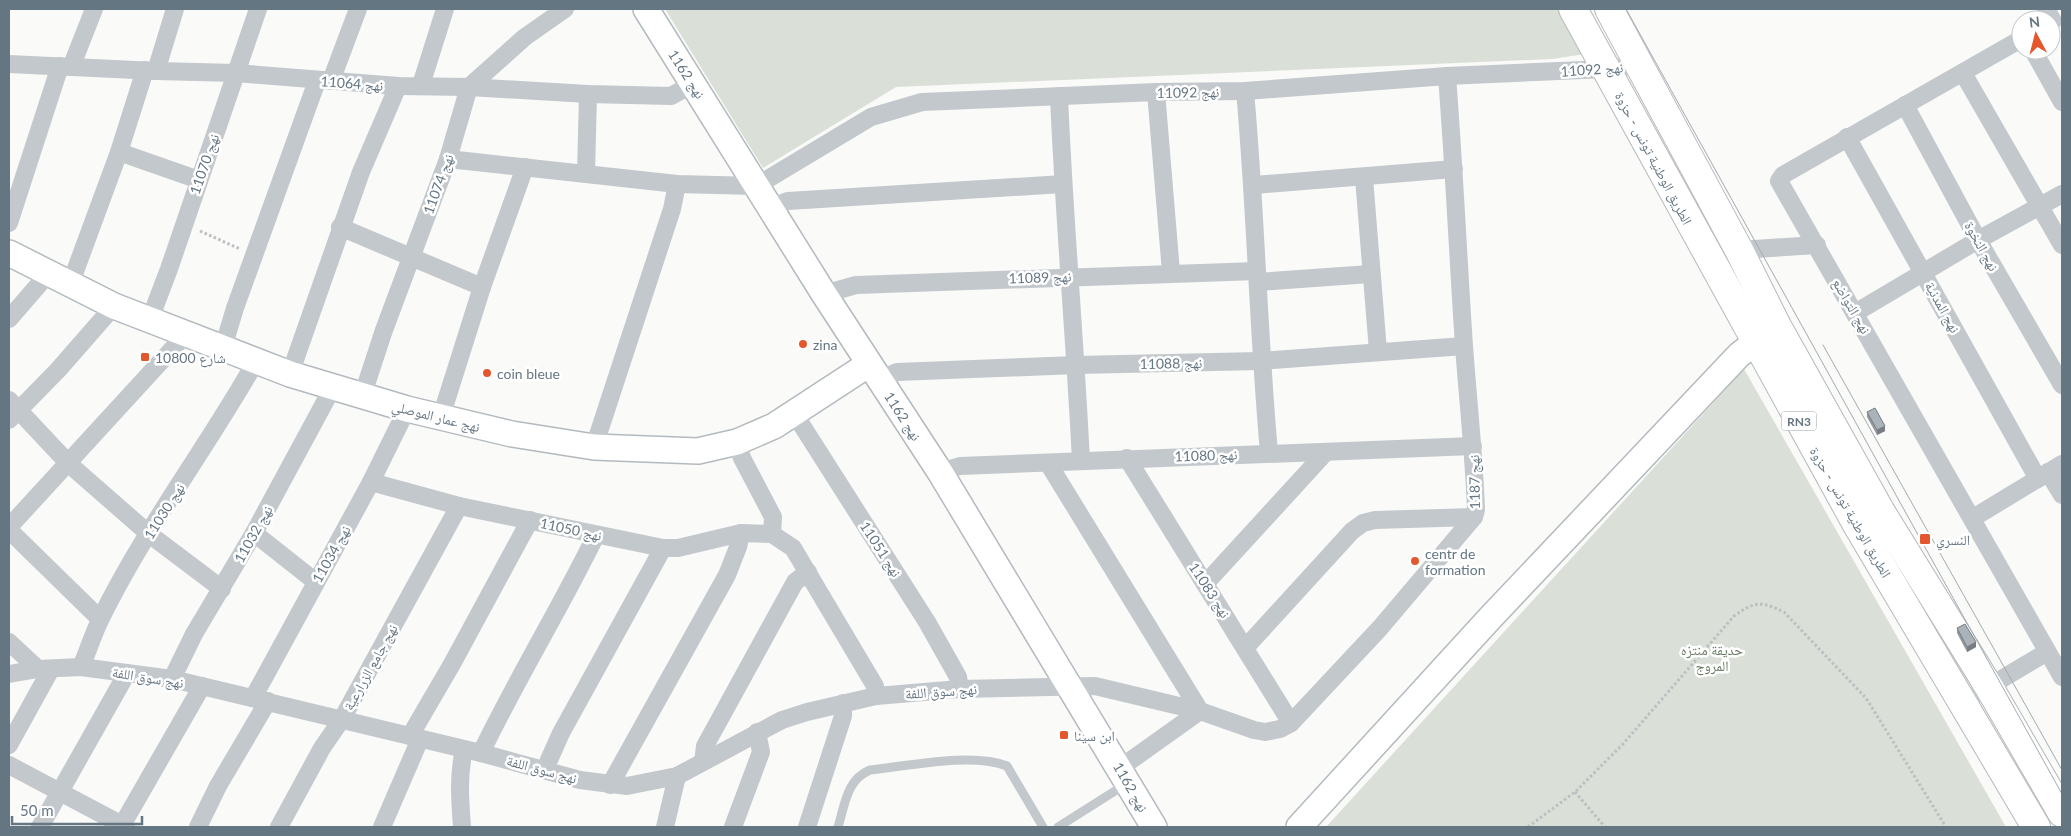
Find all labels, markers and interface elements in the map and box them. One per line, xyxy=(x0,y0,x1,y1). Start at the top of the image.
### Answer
north arrow xyxy=(2011,10,2061,60)
text: N xyxy=(2028,13,2041,31)
street label: نهج 1162 xyxy=(663,46,709,103)
street label: نهج 11092 xyxy=(1560,58,1624,82)
street label: نهج 11064 xyxy=(320,72,384,96)
street label: نهج 11092 xyxy=(1157,83,1220,103)
street label: الطريق الوطنية تونس - حزوة xyxy=(1610,89,1696,228)
street label: نهج 11070 xyxy=(186,131,224,197)
street label: نهج 11074 xyxy=(419,151,459,217)
street label: نهج النخوة xyxy=(1960,218,2003,275)
street label: نهج 11089 xyxy=(1008,267,1072,289)
street label: نهج التواضع xyxy=(1828,275,1875,338)
street label: نهج المدنية xyxy=(1920,278,1964,337)
place label: zina xyxy=(813,336,837,353)
marker: zina xyxy=(797,338,809,350)
place label: 10800 شارع xyxy=(155,349,226,368)
marker: 10800 شارع xyxy=(139,351,151,363)
street label: نهج 11088 xyxy=(1140,354,1203,374)
place label: coin bleue xyxy=(497,365,560,382)
marker: coin bleue xyxy=(481,367,493,379)
street label: نهج 1162 xyxy=(879,388,925,445)
street label: نهج عمار الموصلي xyxy=(389,397,482,439)
road number: RN3 xyxy=(1782,412,1816,431)
street label: الطريق الوطنية تونس - حزوة xyxy=(1805,444,1895,581)
street label: نهج 11080 xyxy=(1174,445,1238,467)
street label: نهج 1187 xyxy=(1465,454,1485,509)
street label: نهج 11030 xyxy=(140,480,190,543)
street label: نهج 11032 xyxy=(230,502,277,567)
street label: نهج 11050 xyxy=(538,514,604,546)
street label: نهج 11051 xyxy=(855,518,905,581)
street label: نهج 11034 xyxy=(308,522,355,587)
place label: النسري xyxy=(1936,531,1970,551)
marker: النسري xyxy=(1918,532,1932,546)
place label: centr de formation xyxy=(1425,545,1485,578)
marker: centr de formation xyxy=(1409,555,1421,567)
street label: نهج 11083 xyxy=(1184,559,1234,622)
street label: نهج جامع الزرارعية xyxy=(339,621,402,714)
park label: حديقة منتزه المروج xyxy=(1681,641,1743,676)
street label: نهج سوق اللفة xyxy=(111,663,185,693)
street label: نهج سوق اللفة xyxy=(905,680,978,704)
place label: ابن سينا xyxy=(1074,727,1115,745)
marker: ابن سينا xyxy=(1058,729,1070,741)
street label: نهج سوق اللفة xyxy=(505,751,579,788)
street label: نهج 1162 xyxy=(1108,759,1152,816)
scale bar xyxy=(12,794,142,826)
text: 50 m xyxy=(20,801,54,819)

